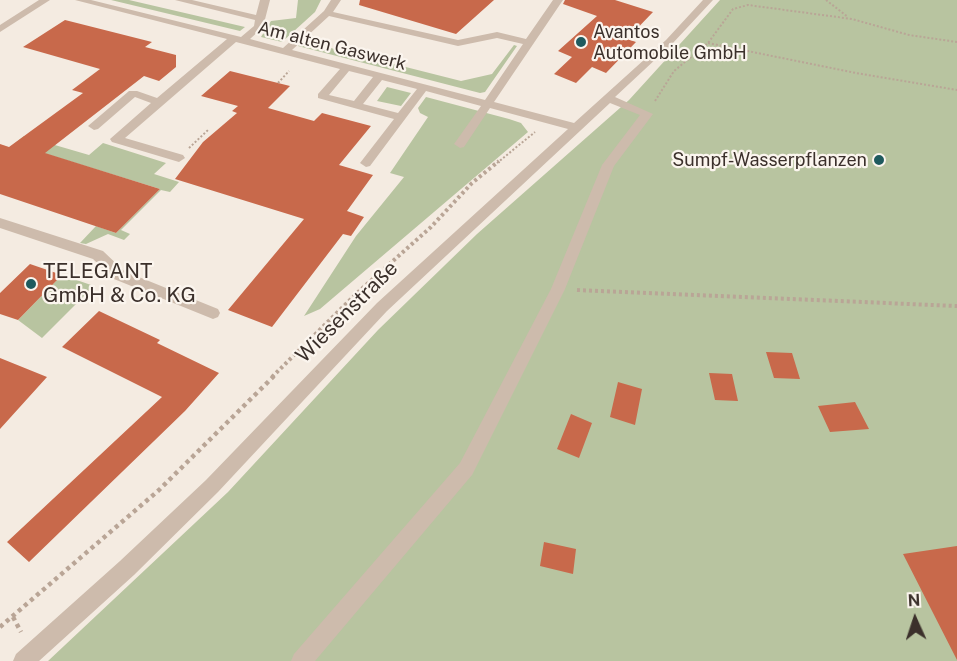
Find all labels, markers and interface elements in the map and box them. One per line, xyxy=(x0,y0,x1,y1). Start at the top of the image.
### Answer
street label: Am alten Gaswerk xyxy=(255,17,409,75)
place label: Avantos Automobile GmbH xyxy=(593,21,747,63)
marker: Avantos Automobile GmbH xyxy=(574,35,588,49)
place label: Sumpf-Wasserpflanzen xyxy=(672,149,867,171)
marker: Sumpf-Wasserpflanzen xyxy=(872,153,886,167)
street label: Wiesenstraße xyxy=(291,256,403,368)
place label: TELEGANT GmbH & Co. KG xyxy=(43,259,196,309)
marker: TELEGANT GmbH & Co. KG xyxy=(24,277,38,291)
north arrow xyxy=(885,589,945,649)
text: N xyxy=(907,591,921,610)

